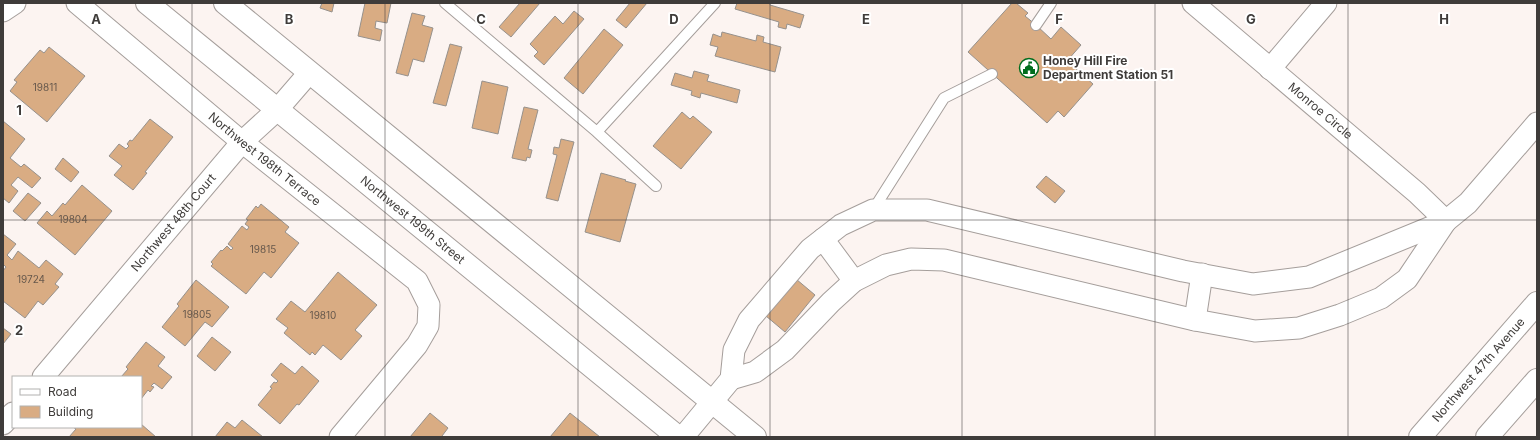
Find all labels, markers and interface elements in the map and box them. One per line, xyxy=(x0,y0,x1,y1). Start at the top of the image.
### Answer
text: A xyxy=(91,11,101,27)
text: B xyxy=(285,11,294,27)
text: C xyxy=(476,11,486,27)
text: D xyxy=(669,11,679,27)
text: E xyxy=(862,11,870,27)
text: F xyxy=(1055,11,1063,27)
text: G xyxy=(1246,11,1256,27)
text: H xyxy=(1439,11,1449,27)
place label: Honey Hill Fire Department Station 51 xyxy=(1043,53,1173,82)
public building icon: Honey Hill Fire Department Station 51 xyxy=(1018,57,1040,79)
street label: Monroe Circle xyxy=(1285,79,1356,142)
house number: 19811 xyxy=(33,81,57,93)
text: 1 xyxy=(16,102,22,118)
street label: Northwest 198th Terrace xyxy=(206,109,324,209)
street label: Northwest 48th Court xyxy=(127,170,219,275)
street label: Northwest 199th Street xyxy=(358,173,468,267)
house number: 19804 xyxy=(58,213,88,225)
house number: 19815 xyxy=(250,243,276,255)
house number: 19724 xyxy=(17,273,45,285)
house number: 19805 xyxy=(183,308,211,320)
house number: 19810 xyxy=(310,309,336,321)
street label: Northwest 47th Avenue xyxy=(1429,314,1528,425)
text: 2 xyxy=(15,322,23,338)
legend xyxy=(12,376,142,428)
text: Road xyxy=(48,384,77,399)
text: Building xyxy=(48,404,93,419)

